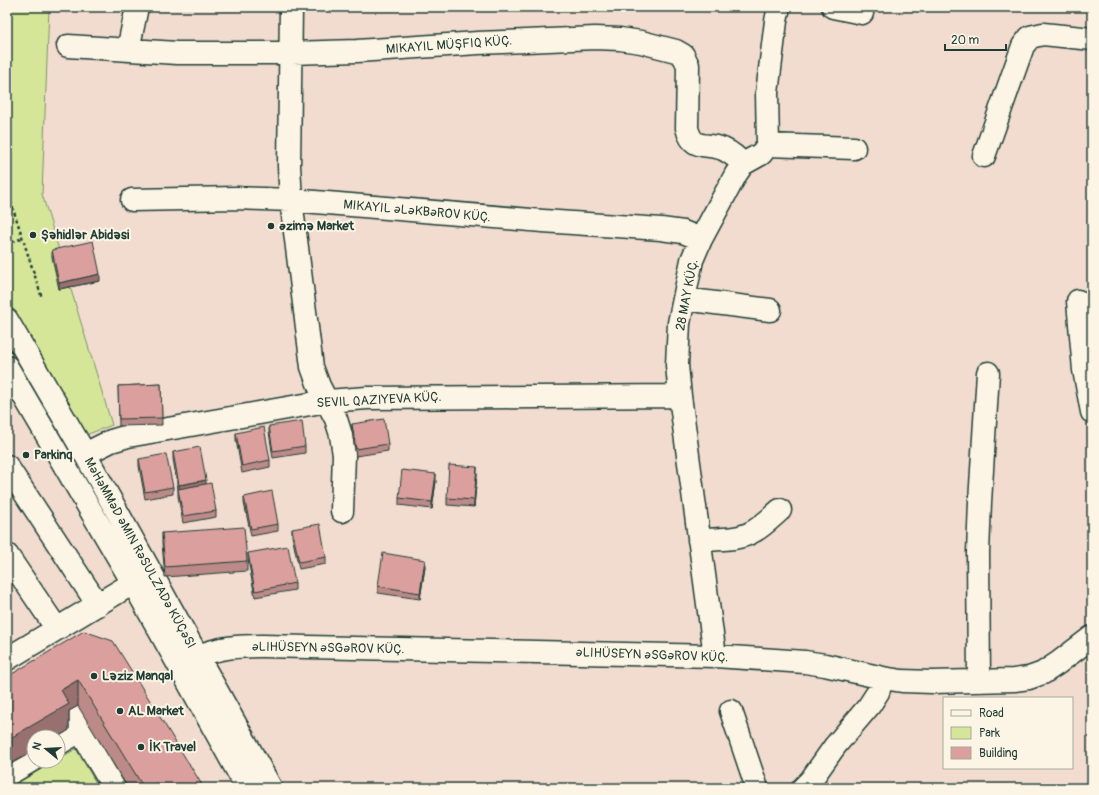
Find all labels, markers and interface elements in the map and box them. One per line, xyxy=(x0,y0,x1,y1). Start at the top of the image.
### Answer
scale bar xyxy=(945,26,1006,52)
street label: MIKAYIL MÜŞFIQ KÜÇ. xyxy=(385,33,513,57)
text: 20 m xyxy=(951,33,980,48)
street label: MIKAYIL ƏLƏKBƏROV KÜÇ. xyxy=(343,197,491,225)
place label: Əzimə Market xyxy=(279,218,355,234)
marker: Əzimə Market xyxy=(266,221,276,231)
place label: Şəhidlər Abidəsi xyxy=(41,227,130,243)
marker: Şəhidlər Abidəsi xyxy=(28,230,38,240)
street label: 28 MAY KÜÇ. xyxy=(672,258,702,332)
street label: SEVIL QAZIYEVA KÜÇ. xyxy=(316,389,442,411)
place label: Parkinq xyxy=(34,447,73,463)
marker: Parkinq xyxy=(21,450,31,460)
street label: MƏHƏMMƏD ƏMIN RƏSULZADƏ KÜÇƏSI xyxy=(81,455,199,651)
street label: ƏLIHÜSEYN ƏSGƏROV KÜÇ. xyxy=(252,639,404,657)
street label: ƏLIHÜSEYN ƏSGƏROV KÜÇ. xyxy=(575,644,729,666)
place label: Ləziz Manqal xyxy=(102,668,173,684)
marker: Ləziz Manqal xyxy=(89,671,99,681)
legend xyxy=(943,697,1073,769)
place label: AL Market xyxy=(128,703,184,719)
marker: AL Market xyxy=(115,706,125,716)
text: Road xyxy=(979,706,1004,721)
text: Park xyxy=(979,726,1000,741)
north arrow xyxy=(26,729,66,769)
place label: İK Travel xyxy=(149,739,196,755)
text: N xyxy=(30,740,44,752)
marker: İK Travel xyxy=(136,742,146,752)
text: Building xyxy=(979,746,1018,761)

